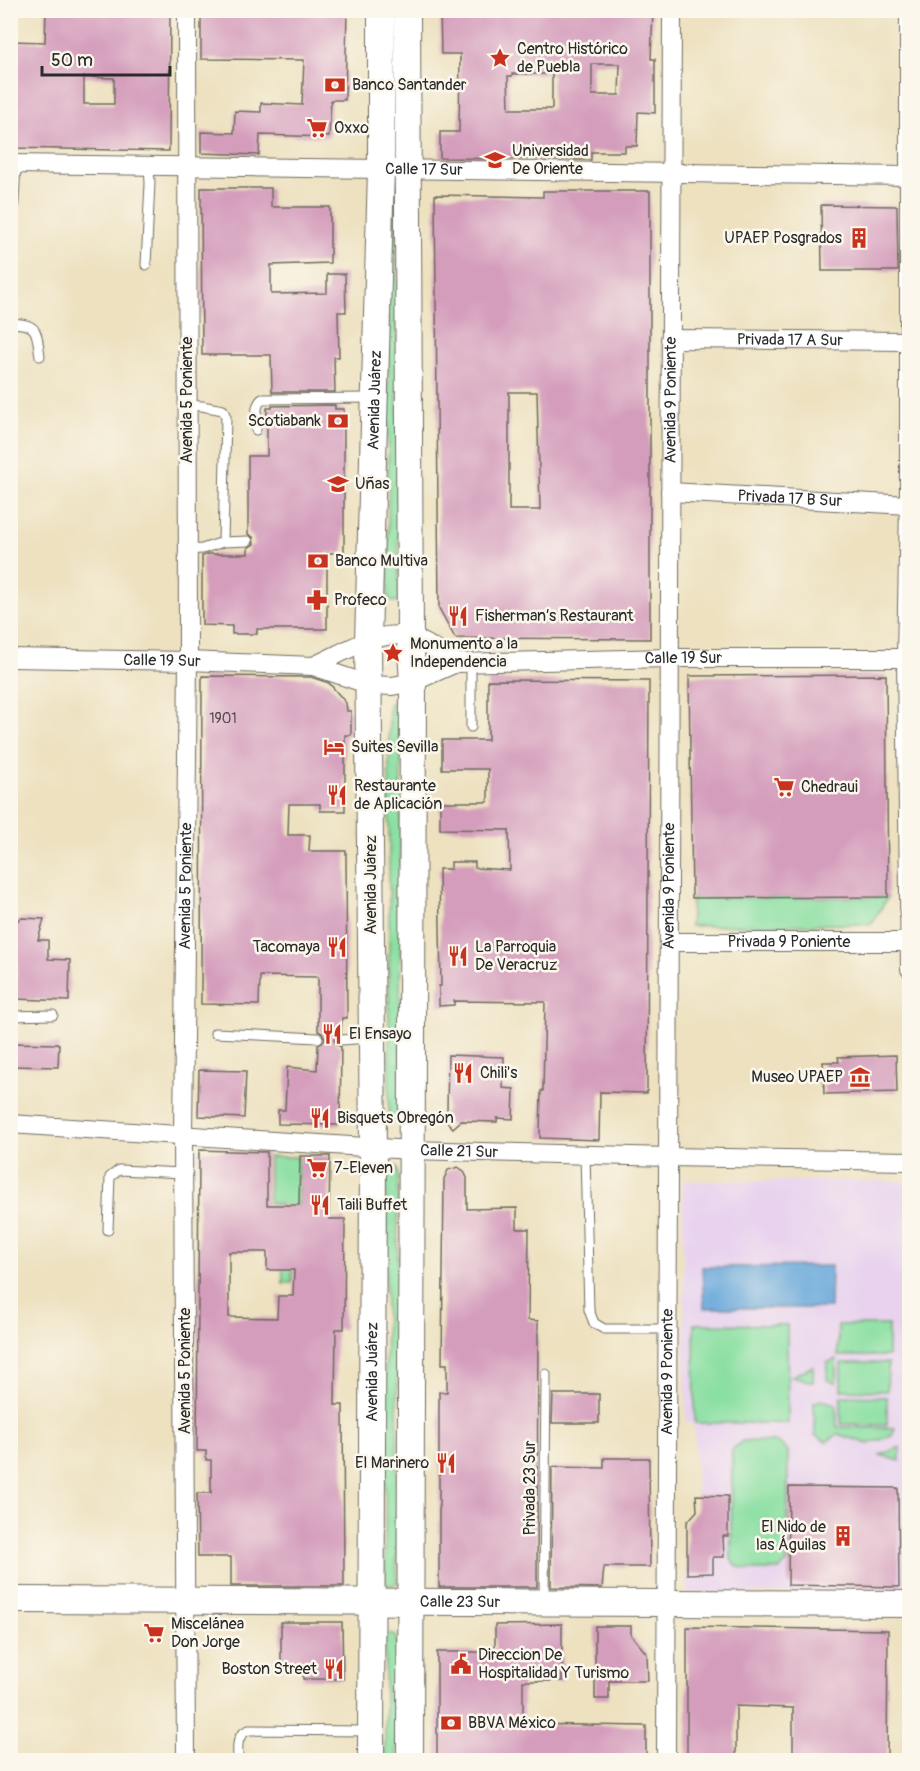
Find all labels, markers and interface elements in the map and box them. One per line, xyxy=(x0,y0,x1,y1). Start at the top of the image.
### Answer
scale bar xyxy=(42,39,170,77)
place label: Centro Histórico de Puebla xyxy=(517,39,628,77)
place icon: Centro Histórico de Puebla xyxy=(488,46,512,70)
text: 50 m xyxy=(51,49,93,72)
bank icon: Banco Santander xyxy=(323,73,347,97)
place label: Banco Santander xyxy=(352,75,467,95)
supermarket icon: Oxxo xyxy=(305,116,329,140)
place label: Oxxo xyxy=(334,118,369,138)
place label: Universidad De Oriente xyxy=(512,141,589,179)
school or university icon: Universidad De Oriente xyxy=(483,148,507,172)
street label: Calle 17 Sur xyxy=(385,159,463,180)
building icon: UPAEP Posgrados xyxy=(847,226,871,250)
place label: UPAEP Posgrados xyxy=(724,228,842,248)
street label: Privada 17 A Sur xyxy=(737,330,843,350)
street label: Avenida 5 Poniente xyxy=(177,336,197,463)
street label: Avenida 9 Poniente xyxy=(660,337,681,463)
street label: Avenida Juárez xyxy=(363,350,386,450)
bank icon: Scotiabank xyxy=(326,409,350,433)
place label: Scotiabank xyxy=(248,411,321,431)
school or university icon: Uñas xyxy=(326,472,350,496)
place label: Uñas xyxy=(355,474,389,494)
street label: Privada 17 B Sur xyxy=(737,486,843,511)
bank icon: Banco Multiva xyxy=(306,549,330,573)
place label: Banco Multiva xyxy=(335,551,428,571)
pharmacy icon: Profeco xyxy=(305,588,329,612)
place label: Profeco xyxy=(334,590,387,610)
restaurant icon: Fisherman’s Restaurant xyxy=(446,604,470,628)
place label: Fisherman’s Restaurant xyxy=(475,606,634,626)
place label: Monumento a la Independencia xyxy=(410,634,518,672)
place icon: Monumento a la Independencia xyxy=(381,641,405,665)
street label: Calle 19 Sur xyxy=(644,648,722,669)
street label: Calle 19 Sur xyxy=(123,650,201,672)
house number: 1901 xyxy=(209,710,237,727)
hotel icon: Suites Sevilla xyxy=(322,735,346,759)
place label: Suites Sevilla xyxy=(351,737,439,757)
supermarket icon: Chedraui xyxy=(772,775,796,799)
place label: Restaurante de Aplicación xyxy=(354,776,442,814)
place label: Chedraui xyxy=(801,777,858,797)
restaurant icon: Restaurante de Aplicación xyxy=(325,783,349,807)
street label: Avenida 5 Poniente xyxy=(175,822,196,950)
street label: Avenida 9 Poniente xyxy=(659,823,679,949)
street label: Avenida Juárez xyxy=(361,835,381,935)
street label: Privada 9 Poniente xyxy=(728,932,850,952)
restaurant icon: Tacomaya xyxy=(325,935,349,959)
place label: Tacomaya xyxy=(252,937,320,957)
place label: La Parroquia De Veracruz xyxy=(475,937,557,975)
restaurant icon: La Parroquia De Veracruz xyxy=(446,944,470,968)
restaurant icon: El Ensayo xyxy=(320,1022,344,1046)
place label: El Ensayo xyxy=(349,1024,412,1044)
restaurant icon: Chili's xyxy=(451,1061,475,1085)
place label: Chili's xyxy=(480,1063,517,1083)
museum icon: Museo UPAEP xyxy=(848,1065,872,1089)
place label: Museo UPAEP xyxy=(751,1067,843,1087)
restaurant icon: Bisquets Obregón xyxy=(308,1106,332,1130)
place label: Bisquets Obregón xyxy=(337,1108,454,1128)
street label: Calle 21 Sur xyxy=(420,1140,499,1162)
supermarket icon: 7-Eleven xyxy=(305,1156,329,1180)
place label: 7-Eleven xyxy=(334,1158,393,1178)
restaurant icon: Taili Buffet xyxy=(308,1193,332,1217)
place label: Taili Buffet xyxy=(337,1195,408,1215)
street label: Avenida 5 Poniente xyxy=(175,1307,195,1434)
street label: Avenida 9 Poniente xyxy=(657,1309,678,1435)
street label: Avenida Juárez xyxy=(362,1322,382,1422)
street label: Privada 23 Sur xyxy=(520,1440,540,1535)
restaurant icon: El Marinero xyxy=(434,1451,458,1475)
place label: El Marinero xyxy=(355,1453,429,1473)
place label: El Nido de las Águilas xyxy=(756,1517,826,1555)
building icon: El Nido de las Águilas xyxy=(831,1524,855,1548)
street label: Calle 23 Sur xyxy=(420,1592,500,1612)
place label: Miscelánea Don Jorge xyxy=(171,1614,244,1652)
supermarket icon: Miscelánea Don Jorge xyxy=(142,1621,166,1645)
place label: Direccion De Hospitalidad Y Turismo xyxy=(478,1645,630,1683)
public building icon: Direccion De Hospitalidad Y Turismo xyxy=(449,1652,473,1676)
restaurant icon: Boston Street xyxy=(322,1657,346,1681)
place label: Boston Street xyxy=(221,1659,318,1679)
bank icon: BBVA México xyxy=(439,1711,463,1735)
place label: BBVA México xyxy=(468,1713,556,1733)

